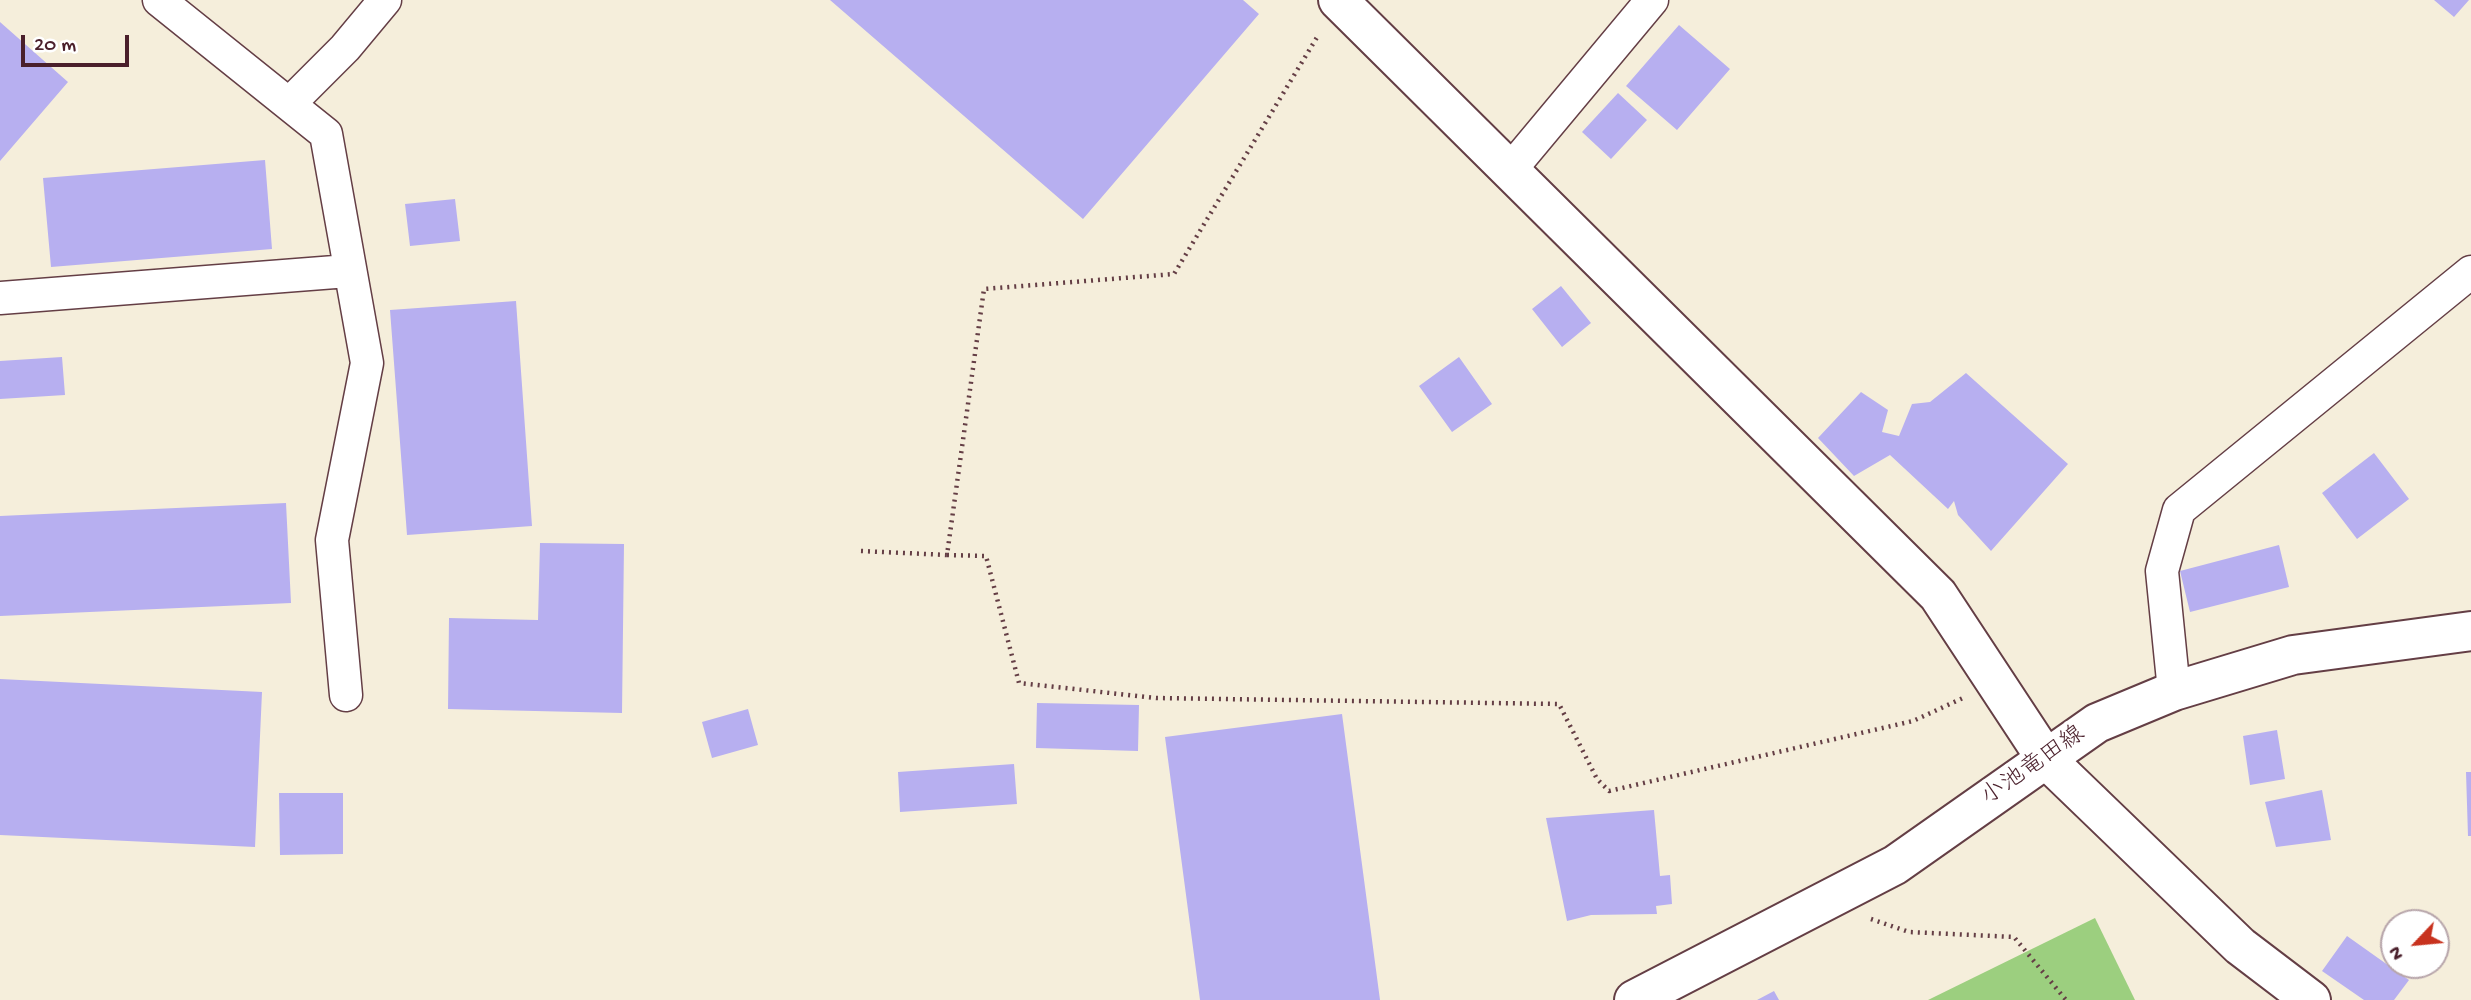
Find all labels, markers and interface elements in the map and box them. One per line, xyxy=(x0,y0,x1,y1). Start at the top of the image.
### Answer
scale bar xyxy=(24,21,133,65)
text: 20 m xyxy=(34,34,76,59)
street label: 小池竜田線 xyxy=(1977,721,2091,813)
north arrow xyxy=(2380,909,2450,979)
text: N xyxy=(2384,942,2411,963)

